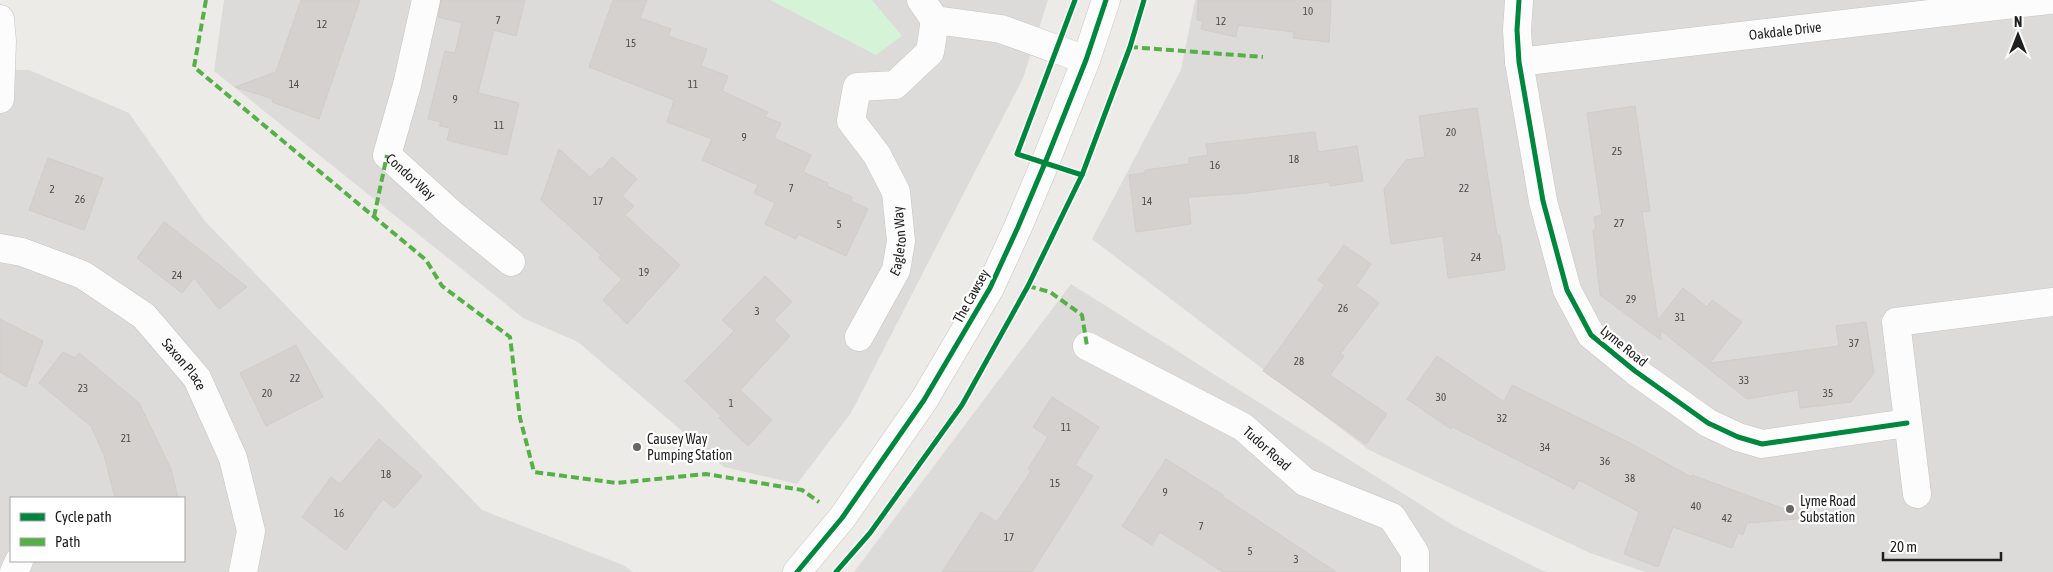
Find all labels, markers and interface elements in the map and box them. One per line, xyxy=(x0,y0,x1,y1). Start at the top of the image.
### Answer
house number: 10 xyxy=(1303,5,1313,17)
north arrow xyxy=(1993,10,2043,60)
house number: 7 xyxy=(495,14,501,26)
text: N xyxy=(2014,14,2022,30)
house number: 12 xyxy=(1216,15,1226,27)
house number: 12 xyxy=(317,18,327,30)
street label: Oakdale Drive xyxy=(1748,19,1822,43)
house number: 15 xyxy=(626,37,636,49)
house number: 14 xyxy=(289,78,299,90)
house number: 11 xyxy=(688,78,698,90)
house number: 9 xyxy=(452,93,458,105)
house number: 11 xyxy=(494,119,504,131)
house number: 20 xyxy=(1446,126,1456,138)
house number: 9 xyxy=(741,131,747,143)
house number: 25 xyxy=(1612,145,1622,157)
street label: Condor Way xyxy=(383,150,439,203)
house number: 18 xyxy=(1289,153,1299,165)
house number: 16 xyxy=(1210,159,1220,171)
house number: 7 xyxy=(788,182,794,194)
house number: 22 xyxy=(1459,182,1469,194)
house number: 2 xyxy=(49,183,55,195)
house number: 26 xyxy=(75,193,85,205)
house number: 17 xyxy=(593,195,603,207)
house number: 14 xyxy=(1142,195,1152,207)
street label: Eagleton Way xyxy=(886,205,909,279)
house number: 27 xyxy=(1614,217,1624,229)
house number: 5 xyxy=(836,218,842,230)
house number: 24 xyxy=(1471,251,1481,263)
house number: 19 xyxy=(639,266,649,278)
street label: The Cawsey xyxy=(950,266,992,326)
house number: 24 xyxy=(172,269,182,281)
house number: 29 xyxy=(1626,293,1636,305)
house number: 26 xyxy=(1338,302,1348,314)
house number: 3 xyxy=(754,305,760,317)
house number: 31 xyxy=(1675,311,1685,323)
street label: Lyme Road xyxy=(1597,322,1651,370)
street label: Saxon Place xyxy=(159,335,209,393)
house number: 37 xyxy=(1849,337,1859,349)
house number: 28 xyxy=(1294,355,1304,367)
house number: 22 xyxy=(290,372,300,384)
house number: 33 xyxy=(1739,374,1749,386)
house number: 23 xyxy=(78,382,88,394)
house number: 20 xyxy=(262,387,272,399)
house number: 35 xyxy=(1823,387,1833,399)
house number: 30 xyxy=(1436,391,1446,403)
house number: 1 xyxy=(728,397,734,409)
house number: 32 xyxy=(1497,412,1507,424)
house number: 11 xyxy=(1061,421,1071,433)
street label: Tudor Road xyxy=(1240,423,1294,474)
place label: Causey Way Pumping Station xyxy=(647,431,732,463)
house number: 21 xyxy=(121,432,131,444)
marker: Causey Way Pumping Station xyxy=(631,441,643,453)
house number: 34 xyxy=(1540,441,1550,453)
house number: 36 xyxy=(1600,455,1610,467)
house number: 18 xyxy=(381,468,391,480)
house number: 38 xyxy=(1625,472,1635,484)
house number: 15 xyxy=(1050,477,1060,489)
house number: 9 xyxy=(1162,486,1168,498)
place label: Lyme Road Substation xyxy=(1800,493,1856,525)
legend xyxy=(10,497,185,562)
house number: 40 xyxy=(1691,500,1701,512)
marker: Lyme Road Substation xyxy=(1784,503,1796,515)
house number: 16 xyxy=(334,507,344,519)
text: Cycle path xyxy=(55,508,112,525)
house number: 42 xyxy=(1722,512,1732,524)
house number: 7 xyxy=(1198,520,1204,532)
scale bar xyxy=(1883,530,2000,562)
house number: 17 xyxy=(1004,531,1014,543)
text: Path xyxy=(55,533,81,550)
text: 20 m xyxy=(1890,538,1917,555)
house number: 5 xyxy=(1247,545,1253,557)
house number: 3 xyxy=(1293,553,1299,565)

